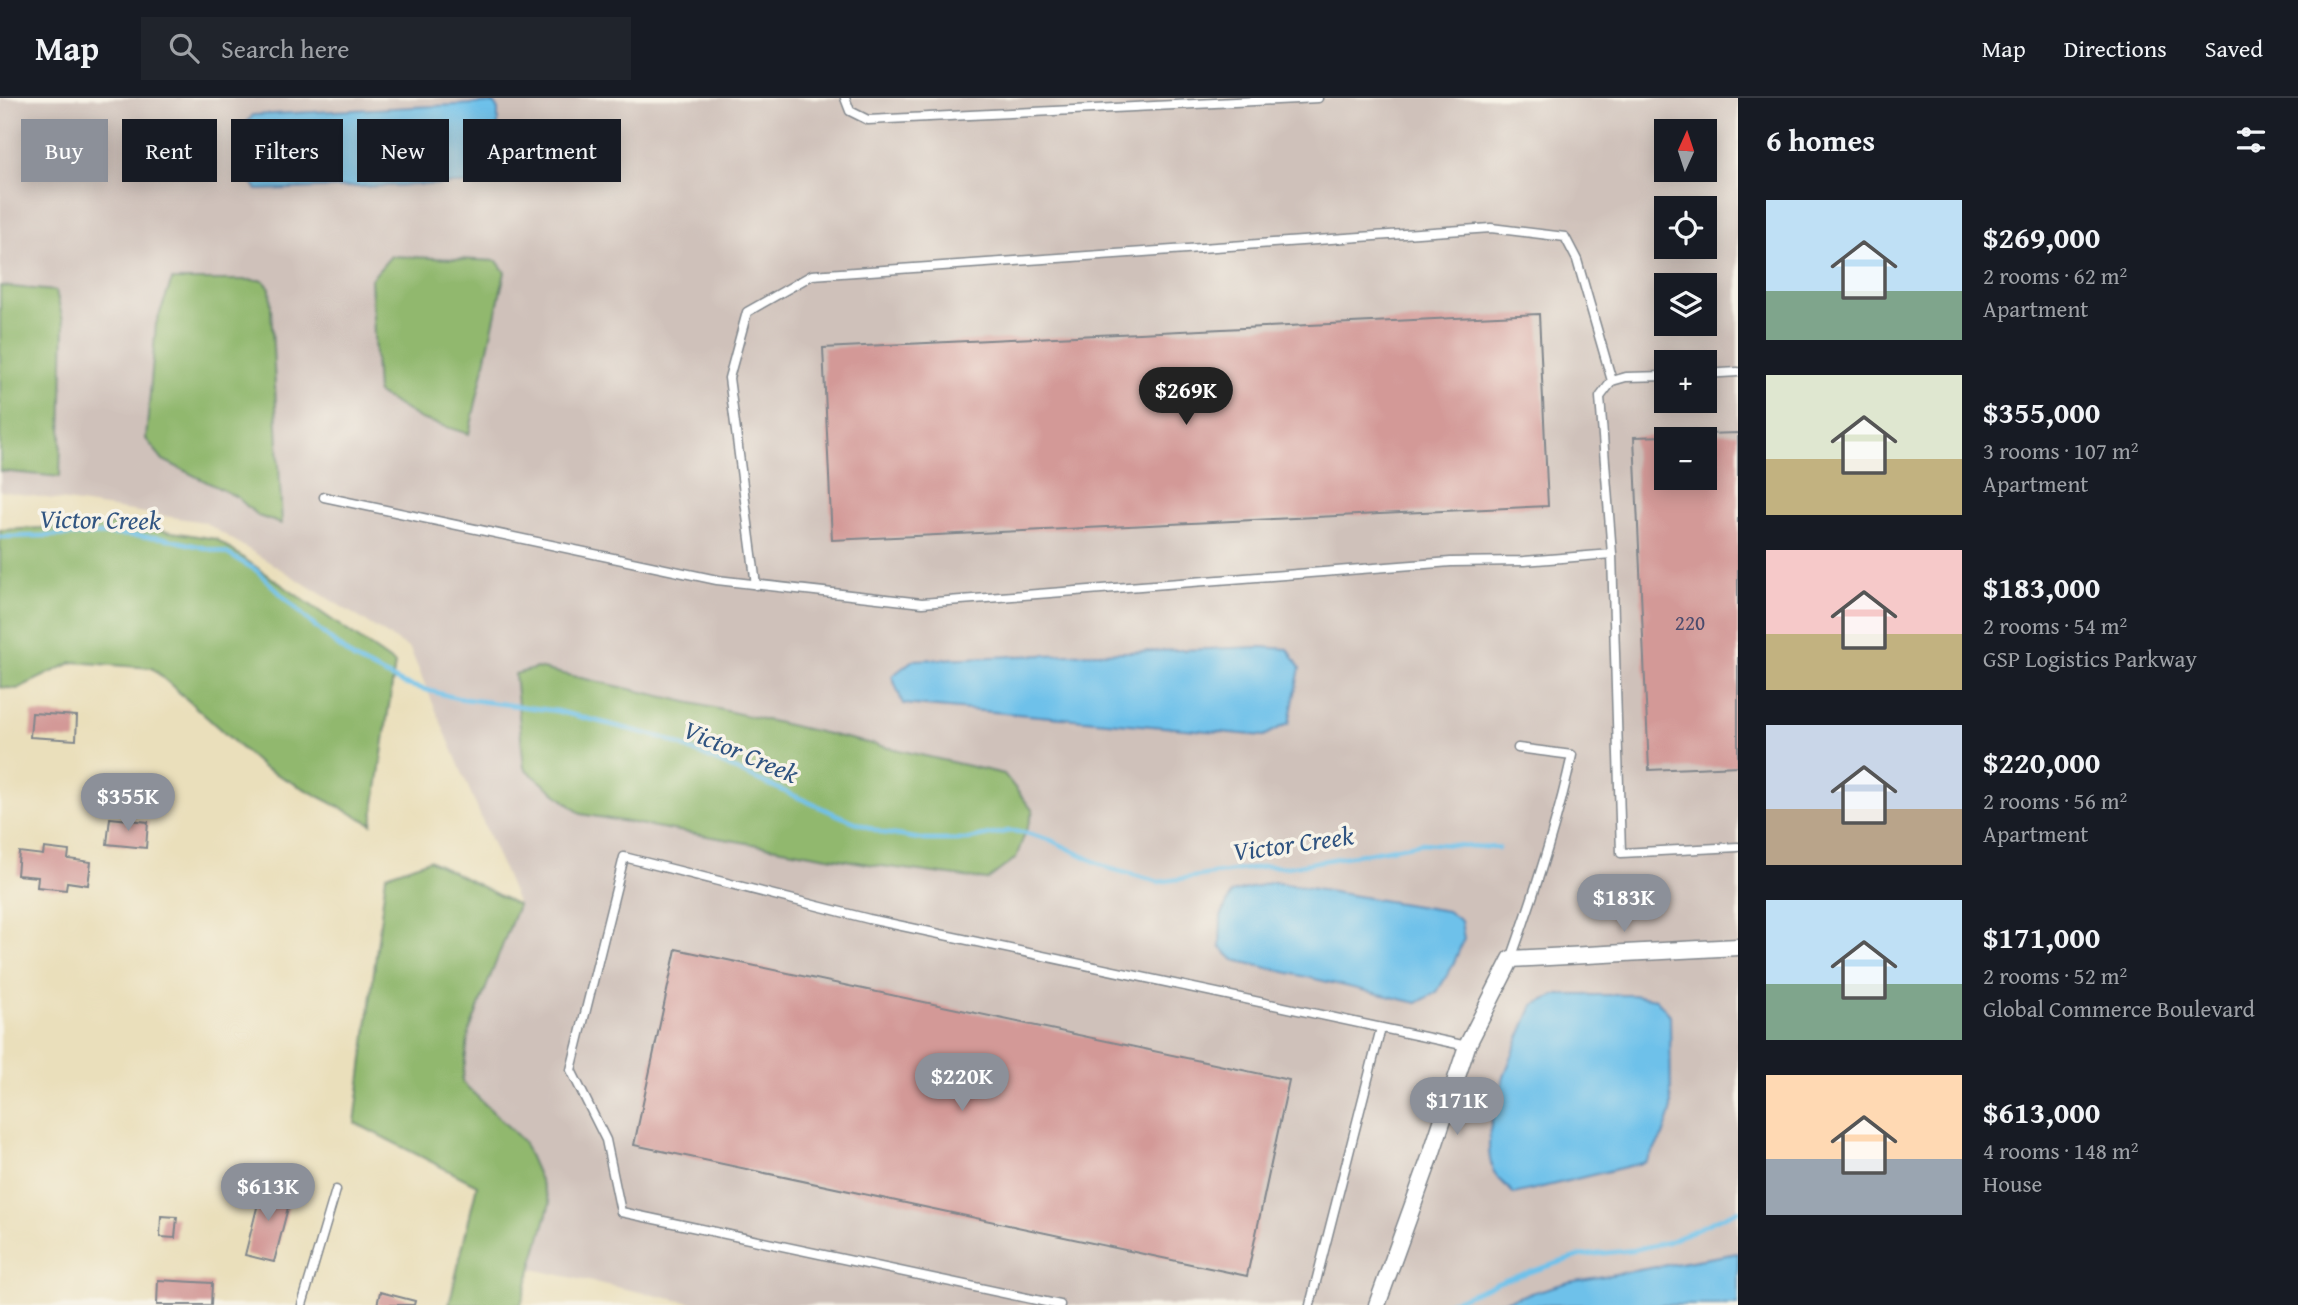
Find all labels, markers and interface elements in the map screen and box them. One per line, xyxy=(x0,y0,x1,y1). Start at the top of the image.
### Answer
search box xyxy=(141,17,631,80)
text: Map xyxy=(35,24,99,72)
icon: search xyxy=(165,29,203,67)
text: Search here xyxy=(221,29,349,68)
text: Map xyxy=(1982,31,2026,66)
text: Directions xyxy=(2064,31,2167,66)
text: Saved xyxy=(2205,31,2263,66)
text: 6 homes xyxy=(1766,118,1875,162)
chip: Buy xyxy=(21,119,108,182)
chip: Rent xyxy=(122,119,217,182)
chip: Filters xyxy=(231,119,343,182)
chip: New xyxy=(357,119,449,182)
chip: Apartment xyxy=(463,119,621,182)
north arrow xyxy=(1654,119,1717,182)
map controls xyxy=(1654,119,1717,490)
icon: filters xyxy=(2232,121,2270,159)
button: locate xyxy=(1654,196,1717,259)
text: $269,000 xyxy=(1983,215,2100,259)
icon: home xyxy=(1822,228,1906,312)
text: 2 rooms · 62 m² xyxy=(1983,259,2127,292)
button: layers xyxy=(1654,273,1717,336)
text: Apartment xyxy=(1983,292,2088,325)
button: + xyxy=(1654,350,1717,413)
pin: $269K xyxy=(1137,368,1235,427)
text: $269K xyxy=(1155,373,1217,406)
text: $355,000 xyxy=(1983,390,2100,434)
icon: home xyxy=(1822,403,1906,487)
button: − xyxy=(1654,427,1717,490)
text: 3 rooms · 107 m² xyxy=(1983,434,2138,467)
text: Apartment xyxy=(1983,467,2088,500)
water label: Victor Creek xyxy=(39,498,161,540)
text: $183,000 xyxy=(1983,565,2100,609)
icon: home xyxy=(1822,578,1906,662)
house number: 220 xyxy=(1675,607,1705,638)
text: 2 rooms · 54 m² xyxy=(1983,609,2127,642)
text: GSP Logistics Parkway xyxy=(1983,642,2197,675)
water label: Victor Creek xyxy=(677,709,805,793)
text: $220,000 xyxy=(1983,740,2100,784)
icon: home xyxy=(1822,753,1906,837)
pin: $355K xyxy=(79,774,177,833)
text: $355K xyxy=(97,779,159,812)
text: 2 rooms · 56 m² xyxy=(1983,784,2127,817)
water label: Victor Creek xyxy=(1230,815,1356,871)
text: Apartment xyxy=(1983,817,2088,850)
pin: $183K xyxy=(1575,874,1673,934)
text: $183K xyxy=(1593,880,1655,913)
text: $171,000 xyxy=(1983,915,2100,959)
icon: home xyxy=(1822,928,1906,1012)
text: 2 rooms · 52 m² xyxy=(1983,959,2127,992)
text: Global Commerce Boulevard xyxy=(1983,992,2255,1025)
pin: $220K xyxy=(913,1054,1011,1113)
text: $220K xyxy=(931,1059,993,1092)
pin: $171K xyxy=(1408,1077,1506,1137)
text: $171K xyxy=(1426,1083,1488,1116)
text: $613,000 xyxy=(1983,1090,2100,1134)
icon: home xyxy=(1822,1103,1906,1187)
text: 4 rooms · 148 m² xyxy=(1983,1134,2138,1167)
pin: $613K xyxy=(219,1164,317,1223)
text: House xyxy=(1983,1167,2042,1200)
text: $613K xyxy=(237,1169,299,1202)

